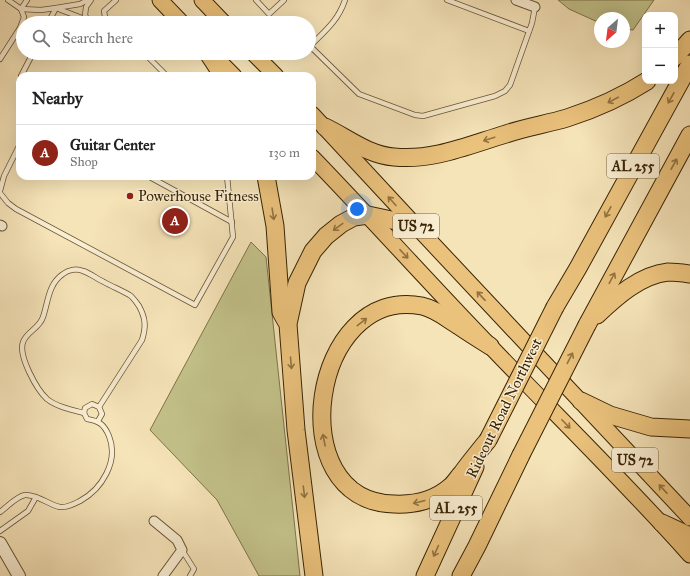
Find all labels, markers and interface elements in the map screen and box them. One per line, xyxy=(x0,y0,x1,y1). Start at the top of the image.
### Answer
north arrow xyxy=(594,12,630,48)
map controls xyxy=(642,12,678,84)
button: + xyxy=(642,12,678,48)
search box xyxy=(16,16,316,60)
icon: search xyxy=(30,27,52,49)
text: Search here xyxy=(62,29,133,47)
button: − xyxy=(642,48,678,84)
text: Nearby xyxy=(32,88,83,109)
one-way arrow xyxy=(667,92,674,104)
one-way arrow xyxy=(607,97,619,104)
text: Guitar Center xyxy=(70,136,155,154)
one-way arrow xyxy=(483,136,496,143)
text: A xyxy=(41,145,49,161)
text: 130 m xyxy=(268,145,300,161)
text: Shop xyxy=(70,154,98,170)
road number: AL 255 xyxy=(607,154,659,178)
one-way arrow xyxy=(670,158,678,170)
place label: Powerhouse Fitness xyxy=(138,187,259,205)
marker: Powerhouse Fitness xyxy=(125,191,135,201)
one-way arrow xyxy=(388,195,397,206)
your location xyxy=(347,199,367,219)
pin: A xyxy=(162,206,188,236)
one-way arrow xyxy=(604,206,612,218)
one-way arrow xyxy=(269,207,277,220)
road number: US 72 xyxy=(393,214,439,238)
one-way arrow xyxy=(332,222,343,231)
one-way arrow xyxy=(399,249,409,259)
one-way arrow xyxy=(608,273,616,285)
one-way arrow xyxy=(476,291,486,301)
one-way arrow xyxy=(356,318,367,326)
street label: Rideout Road Northwest xyxy=(462,334,546,481)
one-way arrow xyxy=(567,352,574,364)
one-way arrow xyxy=(287,356,295,369)
one-way arrow xyxy=(561,419,570,429)
one-way arrow xyxy=(320,434,328,447)
road number: US 72 xyxy=(612,448,658,472)
one-way arrow xyxy=(658,484,668,494)
one-way arrow xyxy=(300,485,308,498)
road number: AL 255 xyxy=(430,496,482,520)
one-way arrow xyxy=(413,498,426,506)
one-way arrow xyxy=(431,545,439,557)

